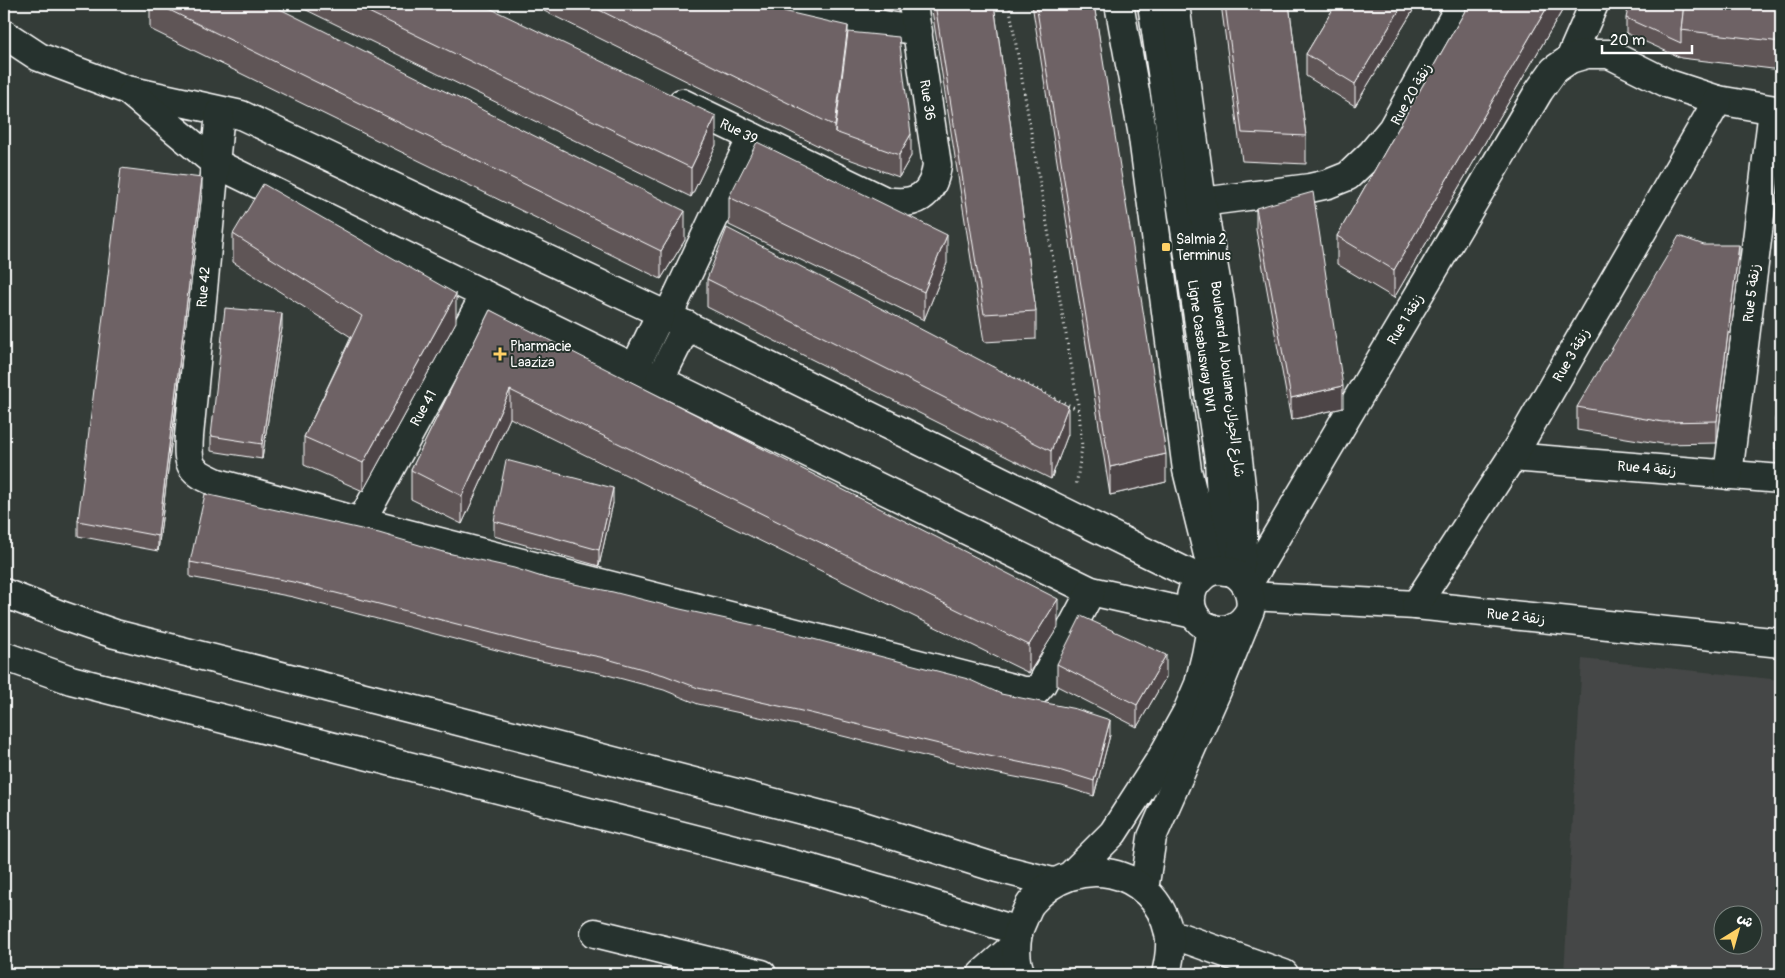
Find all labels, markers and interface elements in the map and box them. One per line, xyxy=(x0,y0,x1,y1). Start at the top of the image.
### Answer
scale bar xyxy=(1602,22,1692,54)
text: 20 m xyxy=(1610,31,1645,50)
street label: Rue 20 زنقة xyxy=(1387,60,1435,128)
street label: Rue 36 xyxy=(916,78,939,122)
street label: Rue 39 xyxy=(717,115,761,148)
place label: Salmia 2 Terminus xyxy=(1176,231,1232,264)
marker: Salmia 2 Terminus xyxy=(1160,241,1172,253)
street label: Rue 5 زنقة xyxy=(1739,263,1764,323)
street label: Rue 42 xyxy=(193,266,214,308)
street label: Ligne Casabusway BW1 xyxy=(1184,279,1219,413)
street label: Boulevard Al Joulane شارع الجولان xyxy=(1206,280,1248,478)
street label: Rue 1 زنقة xyxy=(1384,291,1427,348)
street label: Rue 3 زنقة xyxy=(1549,325,1594,385)
place label: Pharmacie Laaziza xyxy=(510,338,571,371)
marker: Pharmacie Laaziza xyxy=(494,348,506,360)
street label: Rue 41 xyxy=(407,387,440,429)
street label: Rue 4 زنقة xyxy=(1617,457,1677,480)
street label: Rue 2 زنقة xyxy=(1486,605,1546,628)
north arrow xyxy=(1712,906,1762,956)
text: ش xyxy=(1734,909,1757,931)

